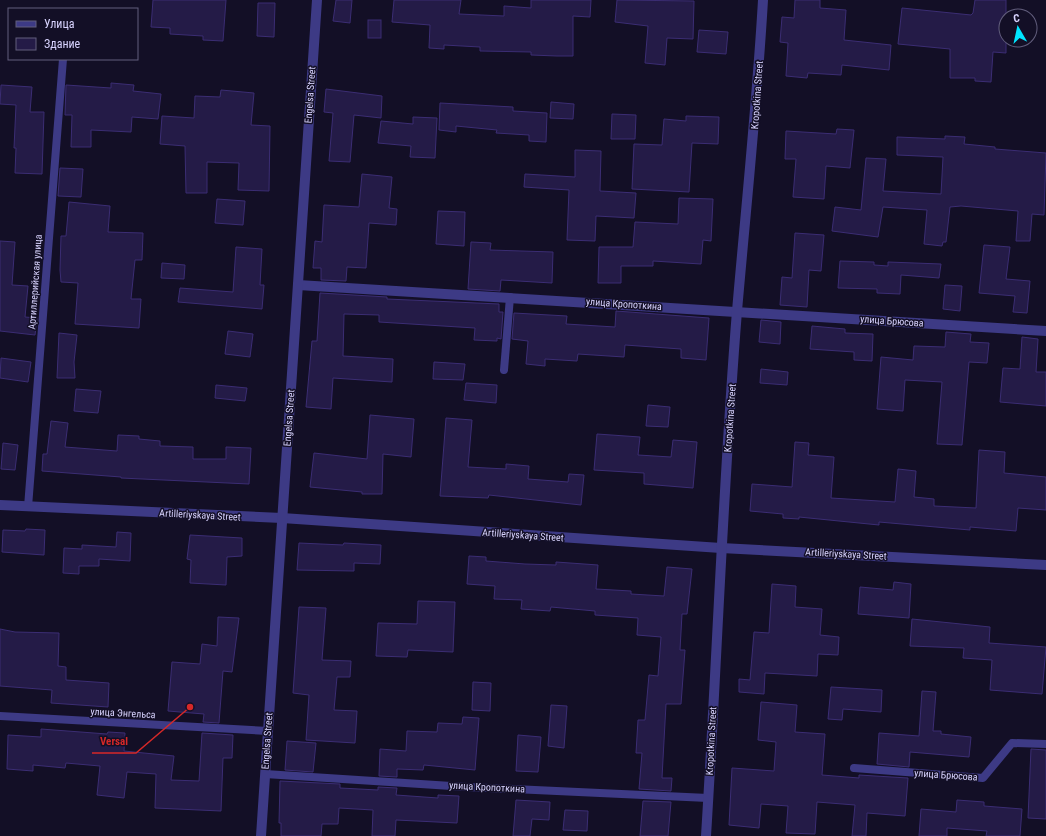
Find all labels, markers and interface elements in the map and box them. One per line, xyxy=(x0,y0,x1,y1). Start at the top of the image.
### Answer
legend xyxy=(8,8,138,60)
north arrow xyxy=(998,8,1038,48)
text: С xyxy=(1012,12,1021,26)
text: Улица xyxy=(44,17,75,31)
text: Здание xyxy=(44,37,81,51)
street label: Kropotkina Street xyxy=(749,60,765,130)
street label: Engelsa Street xyxy=(303,66,317,124)
street label: Артиллерийская улица xyxy=(26,234,44,330)
street label: улица Кропоткина xyxy=(586,296,662,312)
street label: улица Брюсова xyxy=(860,313,924,329)
street label: Kropotkina Street xyxy=(722,383,738,453)
street label: Engelsa Street xyxy=(282,389,296,447)
street label: Artilleriyskaya Street xyxy=(159,507,241,523)
street label: Artilleriyskaya Street xyxy=(482,527,564,543)
street label: Artilleriyskaya Street xyxy=(805,546,887,562)
street label: улица Энгельса xyxy=(90,706,156,720)
street label: Kropotkina Street xyxy=(704,706,718,775)
street label: Engelsa Street xyxy=(260,712,274,770)
callout: Versal xyxy=(92,730,136,753)
text: Versal xyxy=(100,735,128,748)
street label: улица Брюсова xyxy=(914,767,978,783)
street label: улица Кропоткина xyxy=(449,780,525,794)

